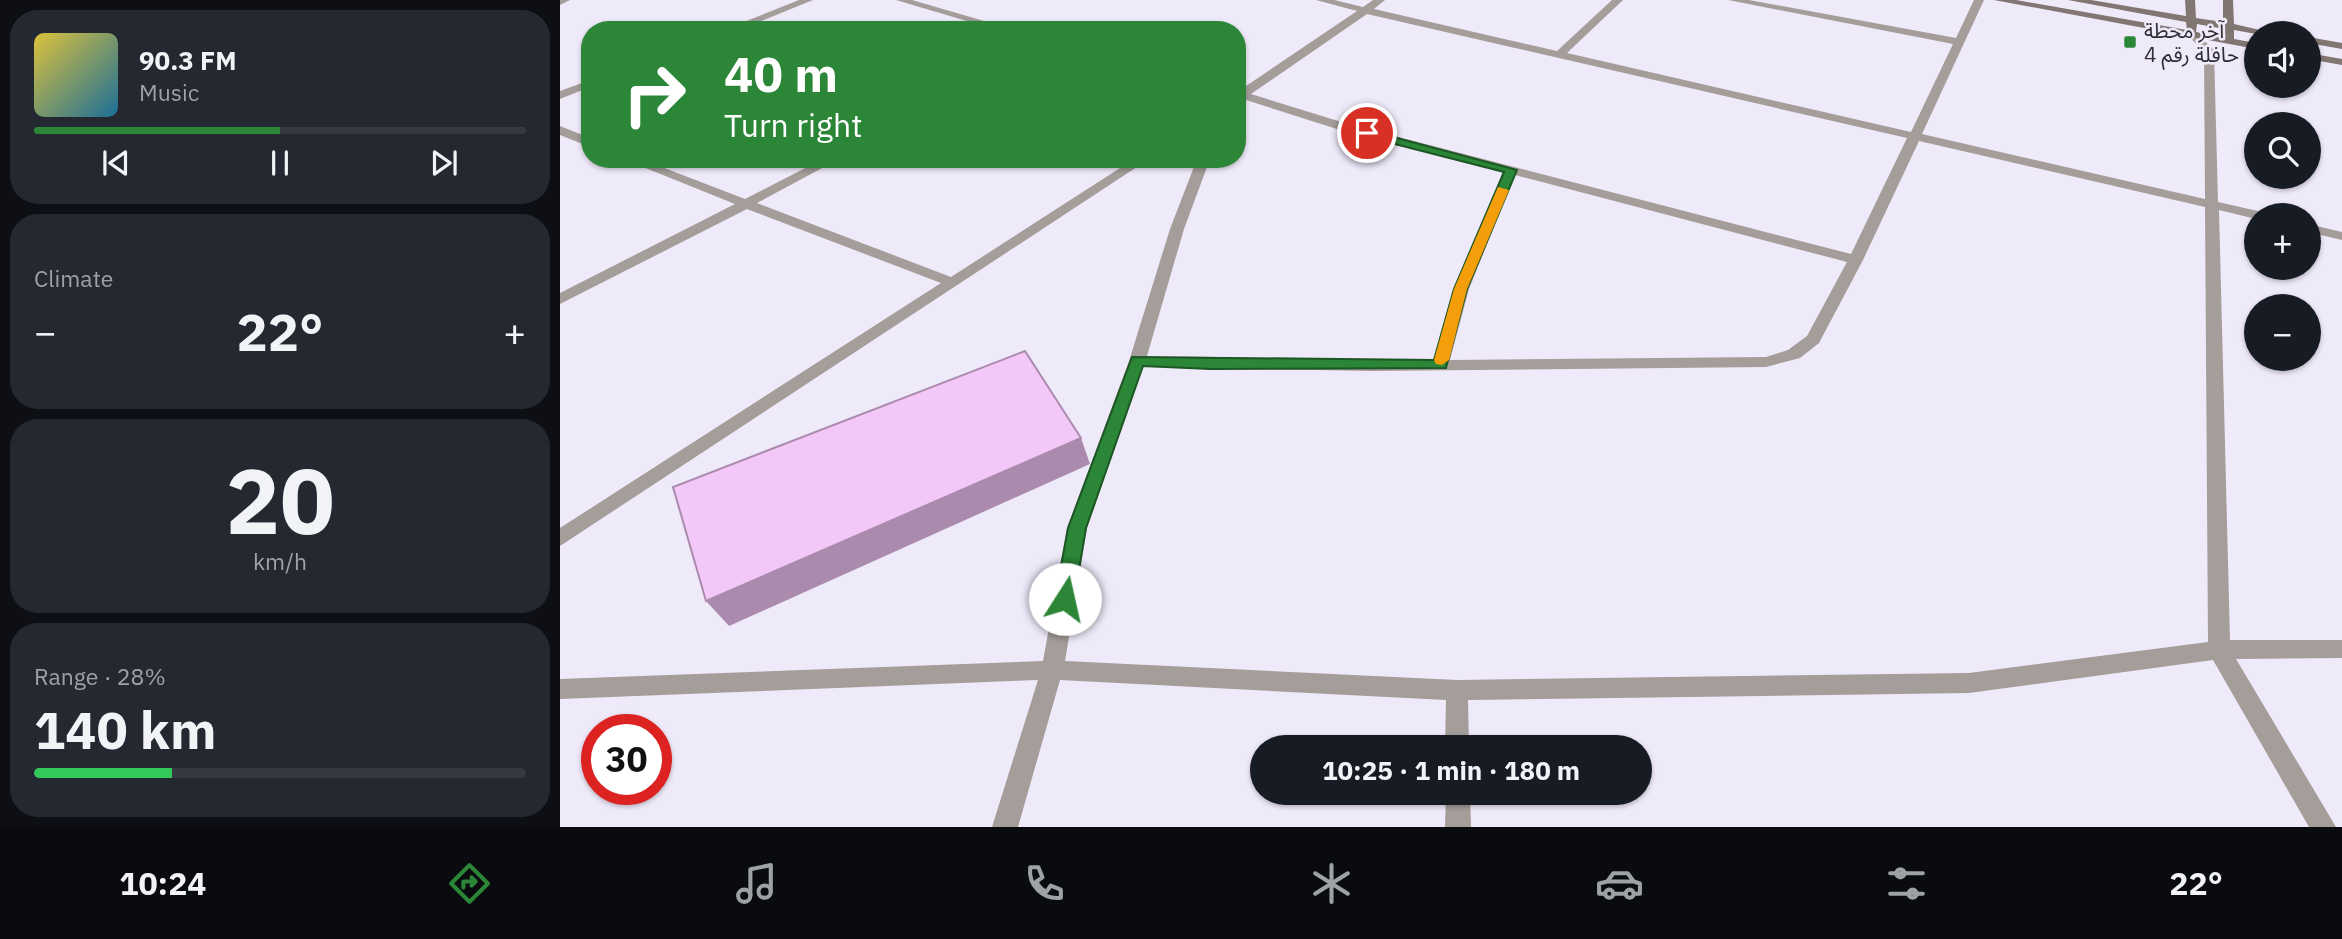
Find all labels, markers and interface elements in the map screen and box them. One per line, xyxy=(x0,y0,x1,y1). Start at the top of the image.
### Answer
place label: آخر محطة حافلة رقم 4 xyxy=(2144,16,2239,70)
map controls xyxy=(2244,21,2321,371)
button: sound xyxy=(2244,21,2321,98)
marker: آخر محطة حافلة رقم 4 xyxy=(2122,34,2138,50)
text: 40 m xyxy=(724,42,838,105)
text: 90.3 FM xyxy=(139,43,237,77)
icon: right xyxy=(609,49,700,140)
text: Music xyxy=(139,77,199,107)
pin xyxy=(1337,103,1397,163)
text: Turn right xyxy=(724,104,862,146)
button: search xyxy=(2244,112,2321,189)
icon: arrive xyxy=(1348,114,1386,152)
icon: previous xyxy=(97,144,135,182)
icon: pause xyxy=(261,144,299,182)
icon: next xyxy=(425,144,463,182)
button: + xyxy=(2244,203,2321,280)
text: Climate xyxy=(34,263,113,293)
button: − xyxy=(2244,294,2321,371)
text: 22° xyxy=(237,298,323,365)
text: − xyxy=(34,307,57,356)
text: + xyxy=(503,307,526,356)
text: 20 xyxy=(225,441,335,559)
text: km/h xyxy=(253,546,307,576)
position arrow xyxy=(1028,562,1102,636)
text: Range · 28% xyxy=(34,661,166,691)
text: 140 km xyxy=(34,696,216,763)
speed limit sign: 30 xyxy=(581,714,672,805)
text: 10:25 · 1 min · 180 m xyxy=(1322,753,1580,787)
icon: directions xyxy=(445,859,494,908)
icon: music xyxy=(732,859,781,908)
icon: phone xyxy=(1020,859,1069,908)
icon: climate xyxy=(1307,859,1356,908)
icon: car xyxy=(1595,859,1644,908)
icon: filters xyxy=(1882,859,1931,908)
text: 10:24 xyxy=(119,862,207,904)
text: 22° xyxy=(2169,862,2223,904)

